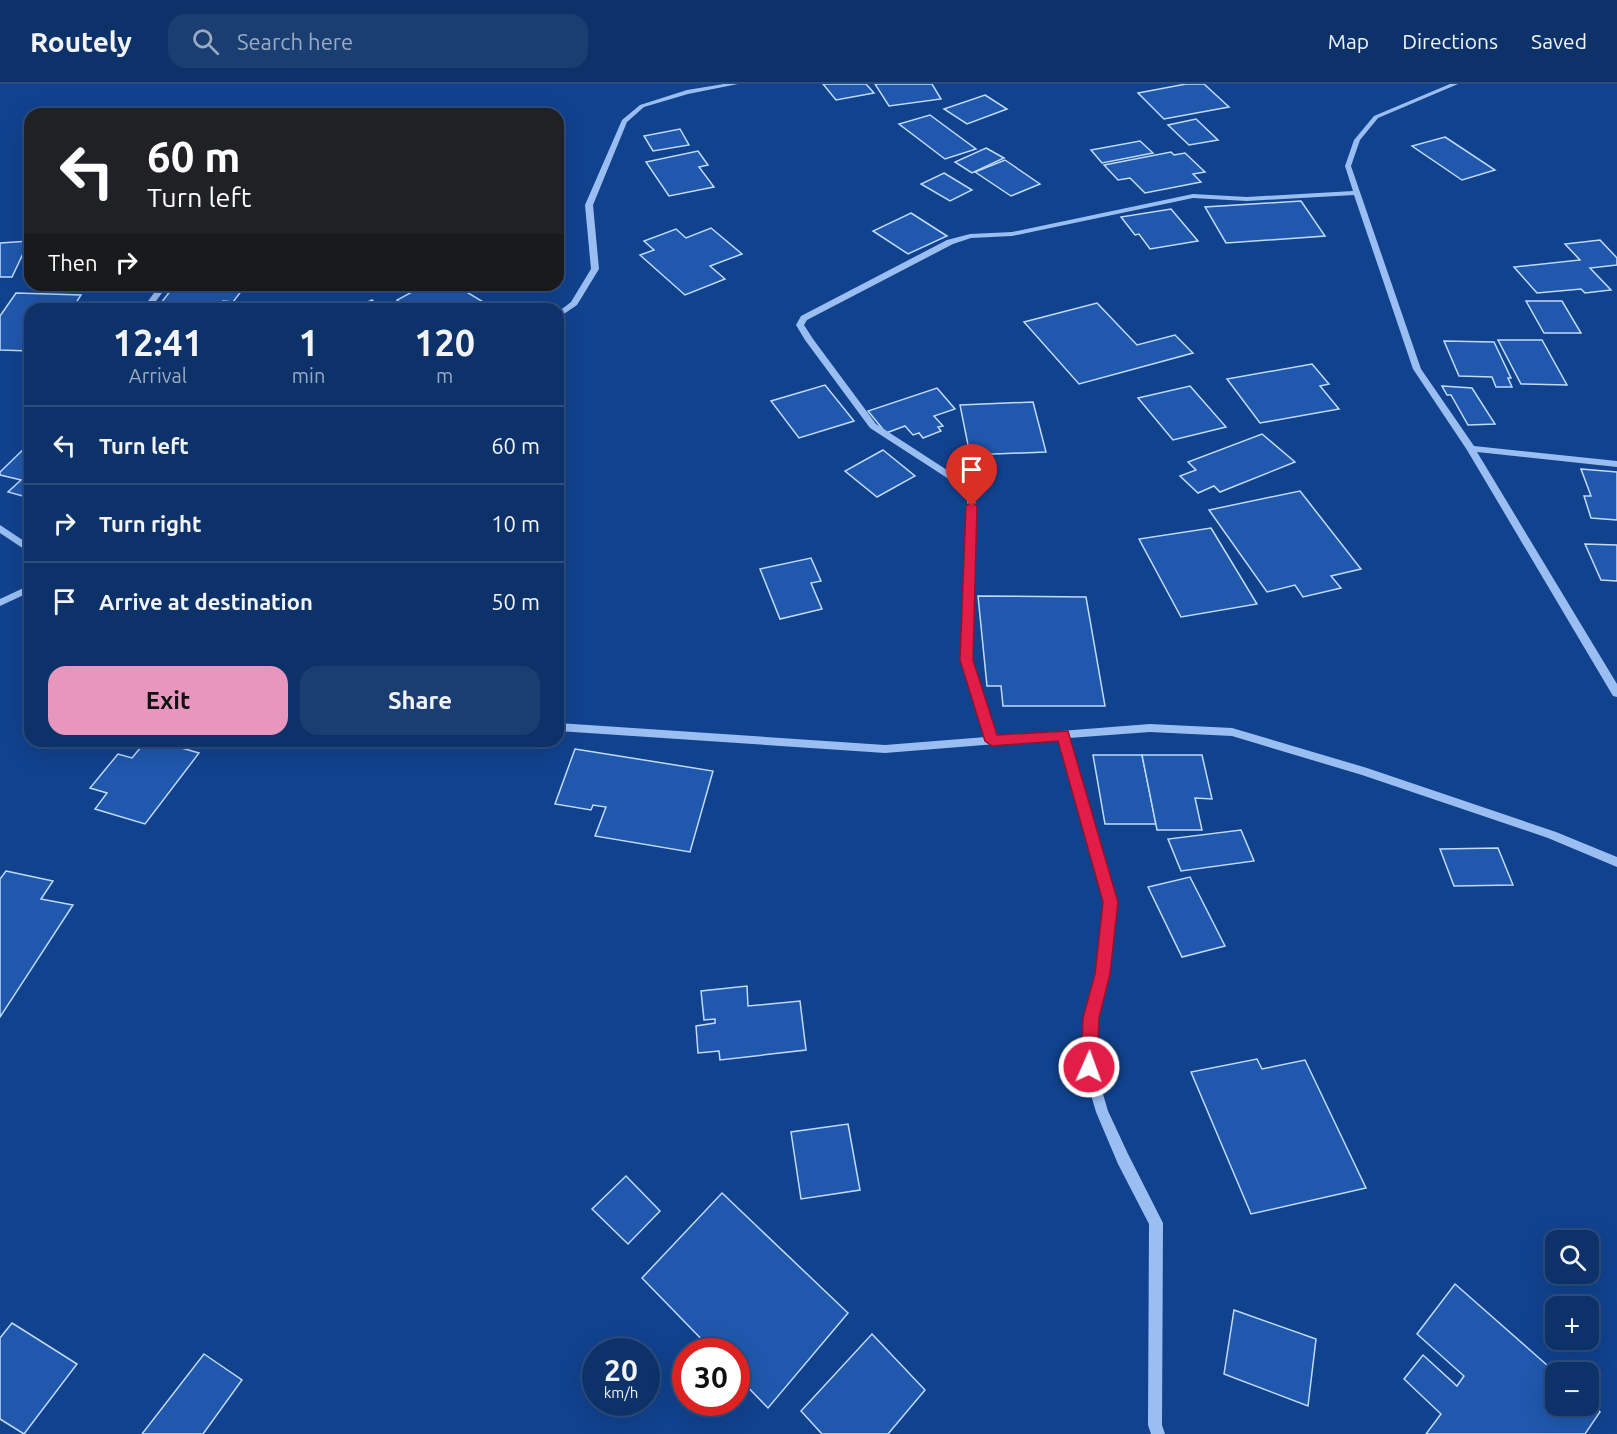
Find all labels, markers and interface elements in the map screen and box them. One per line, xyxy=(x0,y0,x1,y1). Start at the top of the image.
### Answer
search box xyxy=(168,14,588,68)
icon: search xyxy=(189,25,222,58)
text: Routely xyxy=(30,26,132,57)
text: Search here xyxy=(237,29,353,54)
text: Map xyxy=(1328,29,1369,53)
text: Directions xyxy=(1402,29,1498,53)
text: Saved xyxy=(1531,29,1587,53)
icon: left xyxy=(48,132,126,210)
text: 60 m xyxy=(147,133,241,180)
text: Turn left xyxy=(147,182,251,212)
icon: right xyxy=(110,246,143,279)
text: Then xyxy=(48,250,98,275)
text: 12:41 xyxy=(113,322,203,363)
text: 1 xyxy=(298,322,319,363)
text: 120 xyxy=(414,322,475,363)
text: Arrival xyxy=(129,364,187,387)
text: min xyxy=(292,364,325,387)
text: m xyxy=(436,364,453,387)
icon: left xyxy=(48,429,81,462)
text: Turn left xyxy=(99,433,189,458)
text: 60 m xyxy=(491,433,540,458)
pin xyxy=(946,444,997,506)
icon: arrive xyxy=(955,453,988,486)
icon: right xyxy=(48,507,81,540)
text: Turn right xyxy=(99,511,201,536)
text: 10 m xyxy=(491,511,540,536)
icon: arrive xyxy=(48,585,81,618)
text: Arrive at destination xyxy=(99,589,313,614)
text: 50 m xyxy=(491,589,540,614)
button: Exit xyxy=(48,666,288,735)
button: Share xyxy=(300,666,540,735)
position arrow xyxy=(1057,1035,1121,1099)
map controls xyxy=(1545,1230,1599,1416)
button: search xyxy=(1545,1230,1599,1284)
button: + xyxy=(1545,1296,1599,1350)
speed limit sign: 30 xyxy=(672,1338,750,1416)
text: 20 xyxy=(604,1353,638,1387)
button: − xyxy=(1545,1362,1599,1416)
text: km/h xyxy=(604,1384,638,1401)

